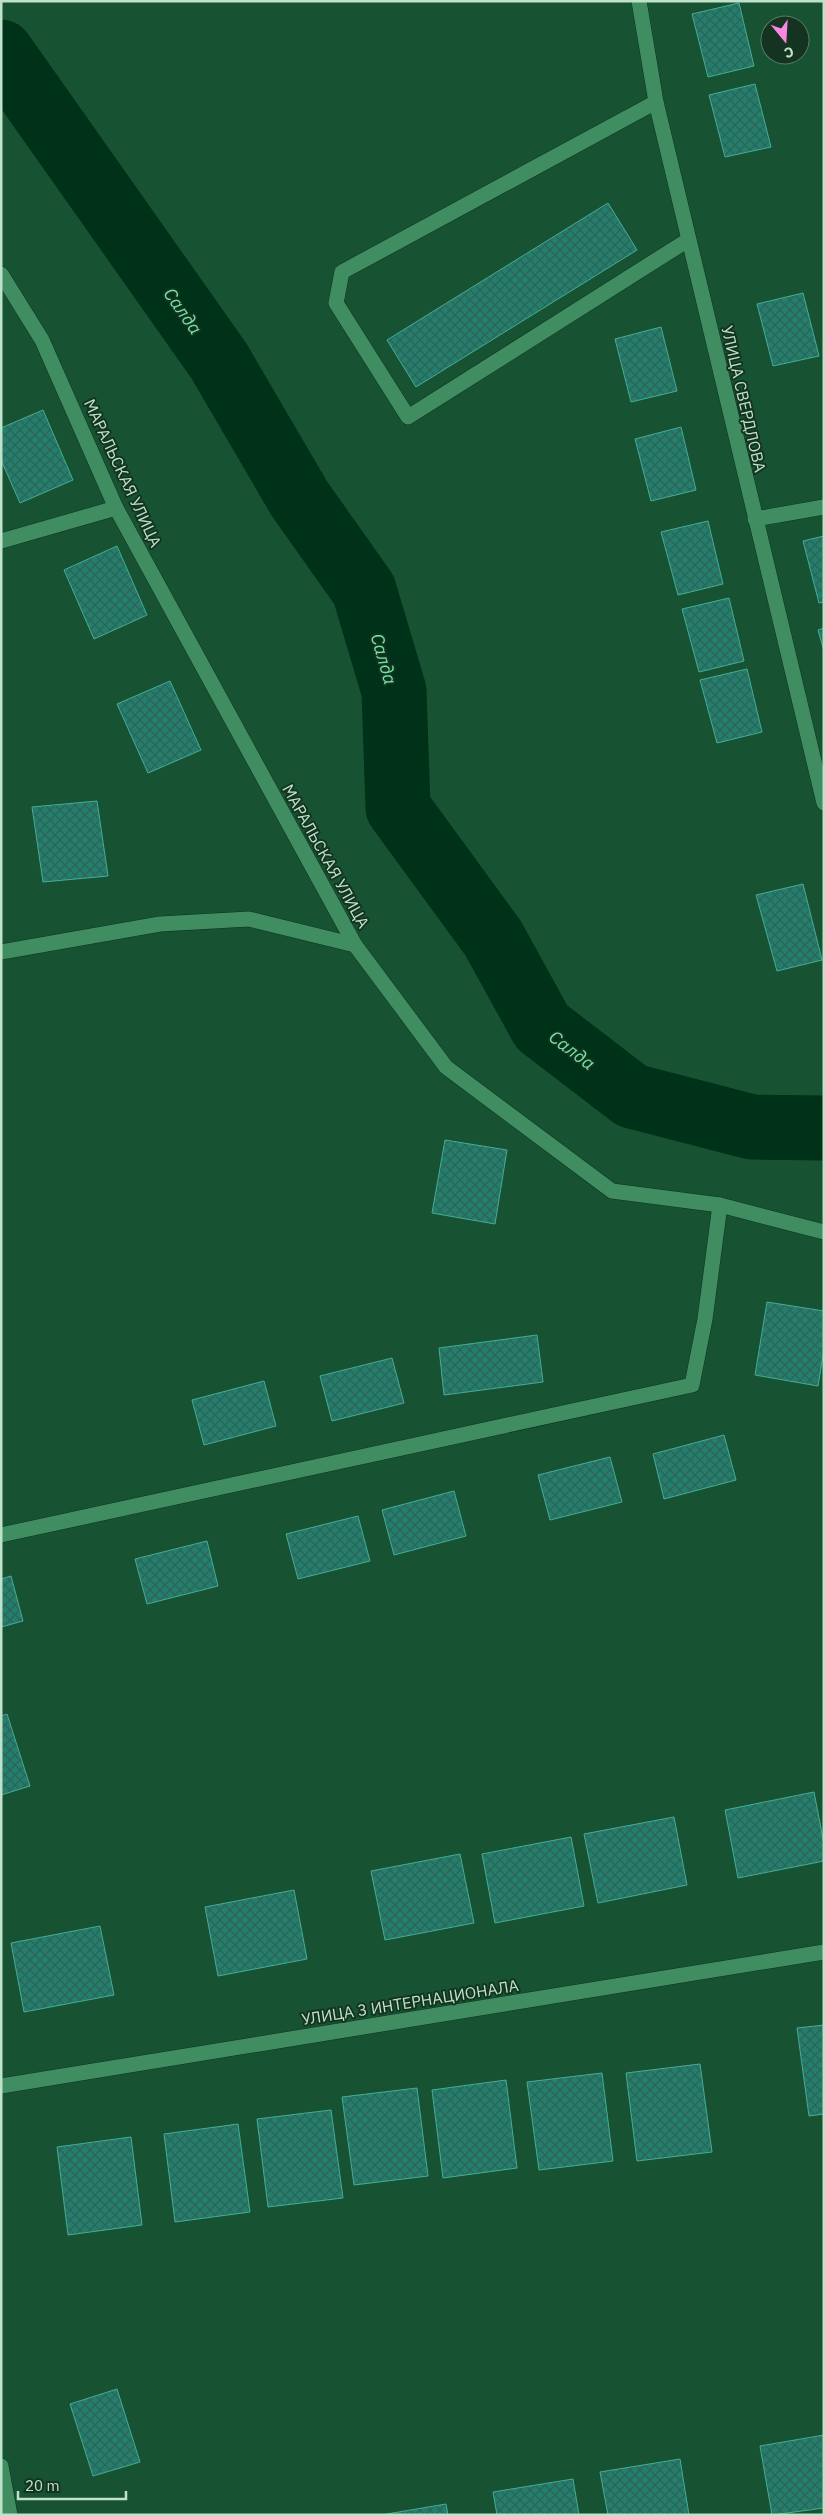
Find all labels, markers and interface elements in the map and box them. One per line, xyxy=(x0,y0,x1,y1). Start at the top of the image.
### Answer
north arrow xyxy=(760,15,810,65)
text: С xyxy=(782,42,796,62)
water label: Салда xyxy=(159,283,207,339)
street label: УЛИЦА СВЕРДЛОВА xyxy=(717,324,771,474)
street label: МАРАЛЬСКАЯ УЛИЦА xyxy=(80,396,166,550)
water label: Салда xyxy=(366,631,402,687)
street label: МАРАЛЬСКАЯ УЛИЦА xyxy=(278,781,374,931)
water label: Салда xyxy=(544,1025,600,1075)
street label: УЛИЦА 3 ИНТЕРНАЦИОНАЛА xyxy=(300,1975,520,2029)
scale bar xyxy=(18,2468,125,2500)
text: 20 m xyxy=(25,2476,60,2495)

